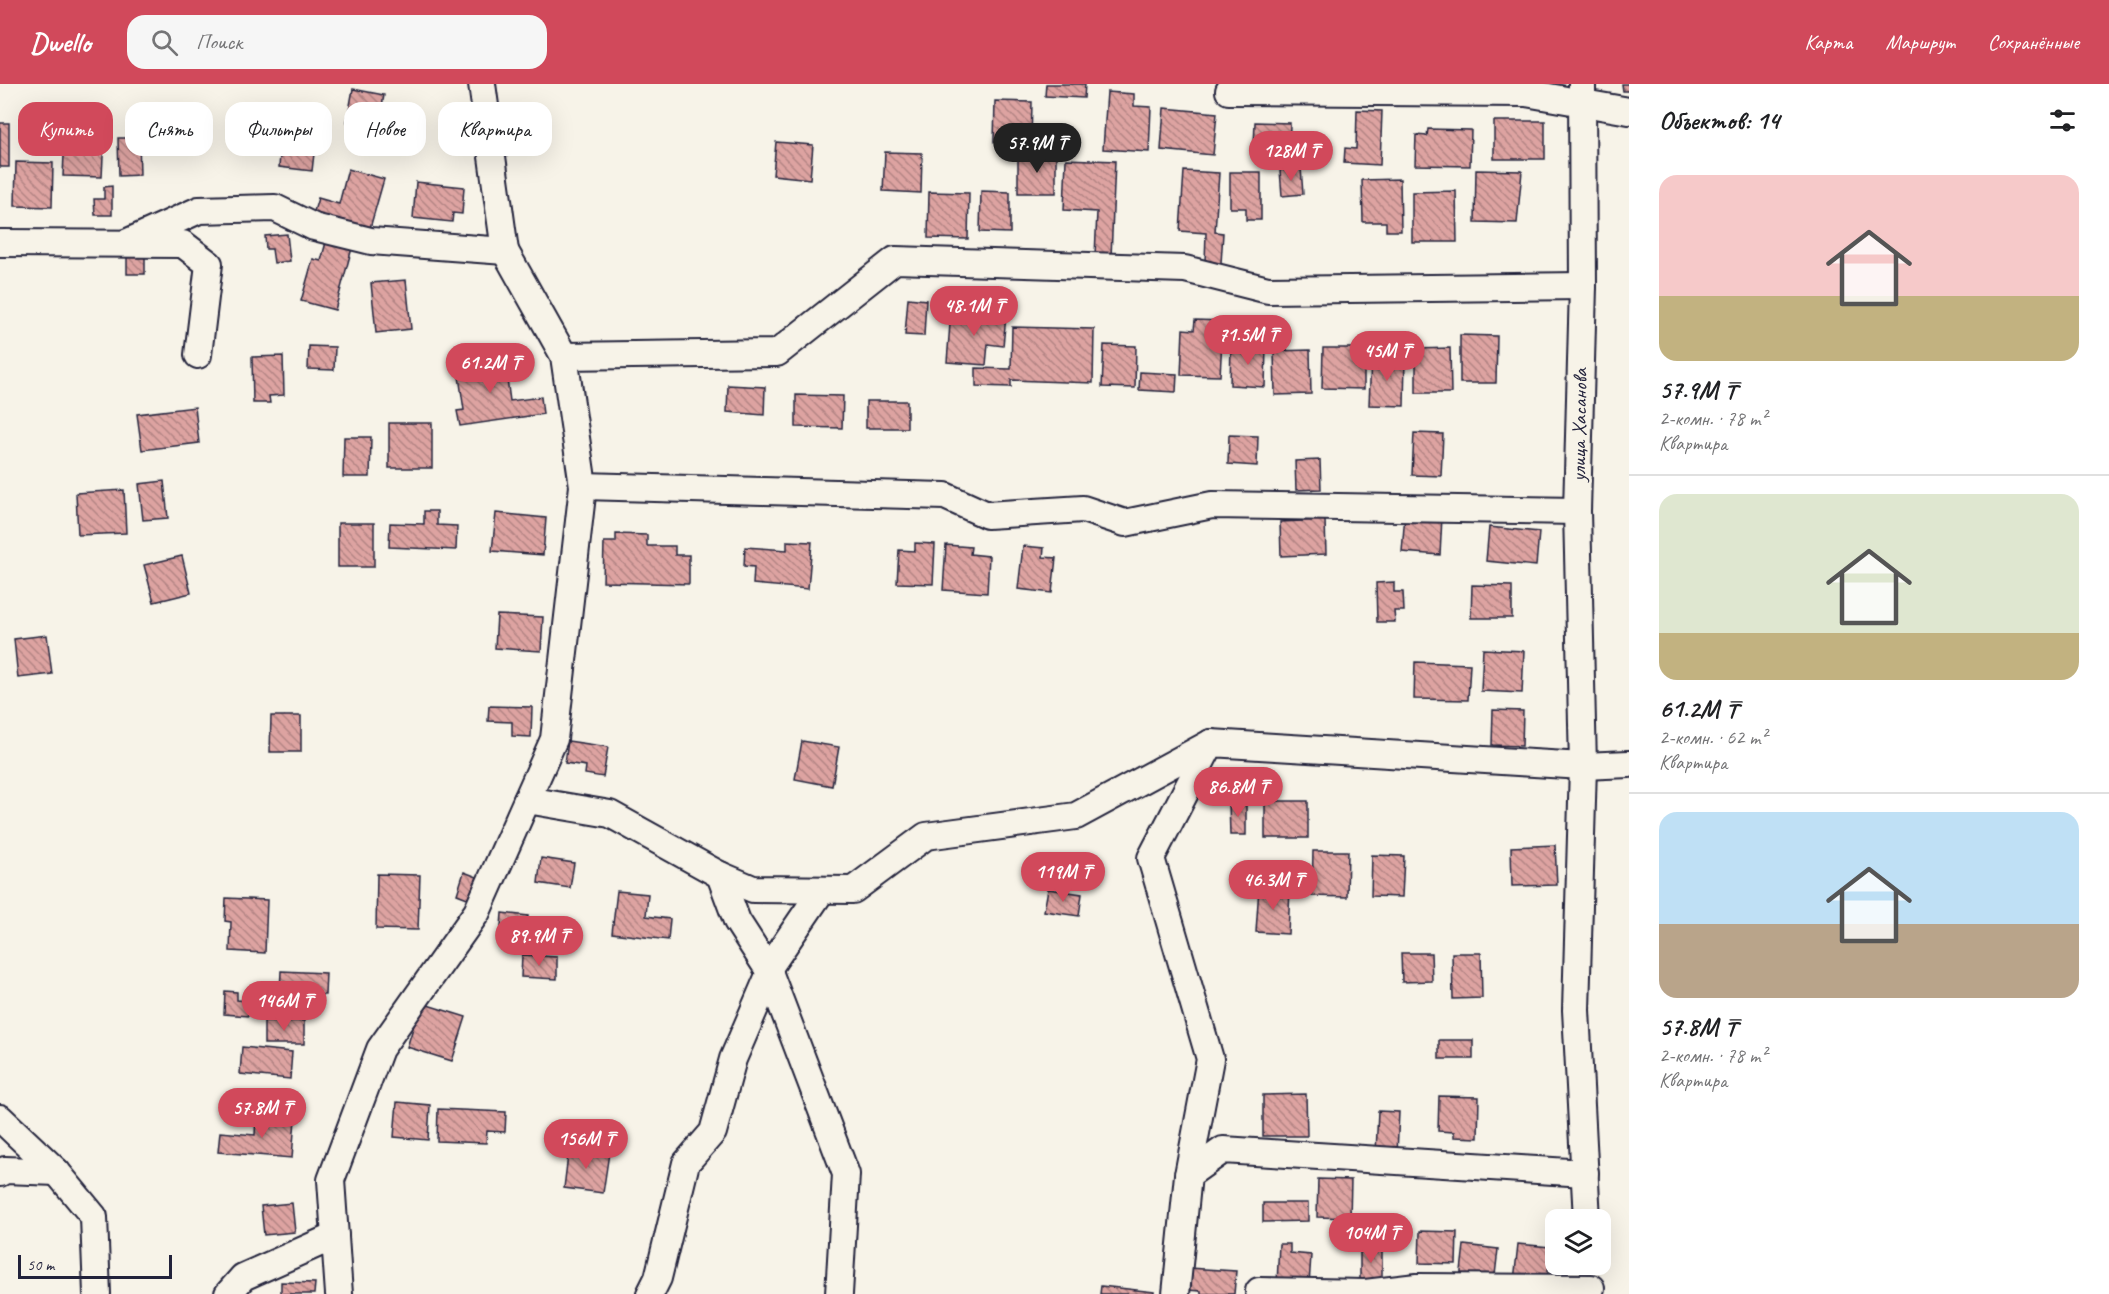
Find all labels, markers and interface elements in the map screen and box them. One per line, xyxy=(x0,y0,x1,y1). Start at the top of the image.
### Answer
search box xyxy=(127,15,547,69)
text: Dwello xyxy=(30,25,91,60)
icon: search xyxy=(148,26,181,59)
text: Поиск xyxy=(196,28,242,56)
text: Карта xyxy=(1804,29,1853,55)
text: Маршрут xyxy=(1886,29,1955,55)
text: Сохранённые xyxy=(1988,29,2079,55)
chip: Купить xyxy=(18,102,113,156)
chip: Снять xyxy=(125,102,213,156)
chip: Фильтры xyxy=(225,102,332,156)
chip: Новое xyxy=(344,102,426,156)
chip: Квартира xyxy=(438,102,552,156)
text: Объектов: 14 xyxy=(1659,104,1779,137)
icon: filters xyxy=(2046,104,2079,137)
pin: 57.9M ₸ xyxy=(982,123,1092,174)
text: 57.9M ₸ xyxy=(1007,130,1067,155)
pin: 128M ₸ xyxy=(1242,131,1340,182)
text: 128M ₸ xyxy=(1263,138,1319,163)
icon: home xyxy=(1815,214,1923,322)
pin: 48.1M ₸ xyxy=(919,286,1029,337)
text: 48.1M ₸ xyxy=(944,293,1004,318)
pin: 71.5M ₸ xyxy=(1193,315,1303,366)
text: 71.5M ₸ xyxy=(1218,322,1278,347)
pin: 45M ₸ xyxy=(1345,331,1429,382)
text: 45M ₸ xyxy=(1364,338,1410,363)
pin: 61.2M ₸ xyxy=(435,343,545,394)
text: 61.2M ₸ xyxy=(460,350,520,375)
street label: улица Хасанова xyxy=(1565,366,1593,484)
text: 57.9M ₸ xyxy=(1659,373,1736,406)
text: 2-комн. · 78 m² xyxy=(1659,406,1767,431)
text: Квартира xyxy=(1659,431,1727,456)
icon: home xyxy=(1815,533,1923,641)
text: 61.2M ₸ xyxy=(1659,692,1738,725)
text: 2-комн. · 62 m² xyxy=(1659,725,1767,750)
text: Квартира xyxy=(1659,750,1727,775)
pin: 86.8M ₸ xyxy=(1183,767,1293,818)
text: 86.8M ₸ xyxy=(1208,774,1268,799)
icon: home xyxy=(1815,851,1923,959)
pin: 119M ₸ xyxy=(1014,852,1112,903)
text: 119M ₸ xyxy=(1035,859,1091,884)
pin: 46.3M ₸ xyxy=(1218,860,1328,911)
text: 46.3M ₸ xyxy=(1243,867,1303,892)
pin: 89.9M ₸ xyxy=(484,916,594,967)
text: 89.9M ₸ xyxy=(509,923,569,948)
pin: 146M ₸ xyxy=(235,981,333,1032)
text: 146M ₸ xyxy=(256,988,312,1013)
text: 57.8M ₸ xyxy=(1659,1010,1737,1043)
text: 2-комн. · 78 m² xyxy=(1659,1043,1767,1068)
text: Квартира xyxy=(1659,1068,1727,1093)
pin: 57.8M ₸ xyxy=(207,1088,317,1139)
text: 57.8M ₸ xyxy=(232,1095,292,1120)
pin: 156M ₸ xyxy=(537,1119,635,1170)
text: 156M ₸ xyxy=(558,1126,614,1151)
map controls xyxy=(1545,1209,1611,1275)
button: layers xyxy=(1545,1209,1611,1275)
pin: 104M ₸ xyxy=(1322,1213,1420,1264)
text: 104M ₸ xyxy=(1343,1220,1399,1245)
scale bar xyxy=(18,1252,172,1280)
text: 50 m xyxy=(27,1255,54,1275)

